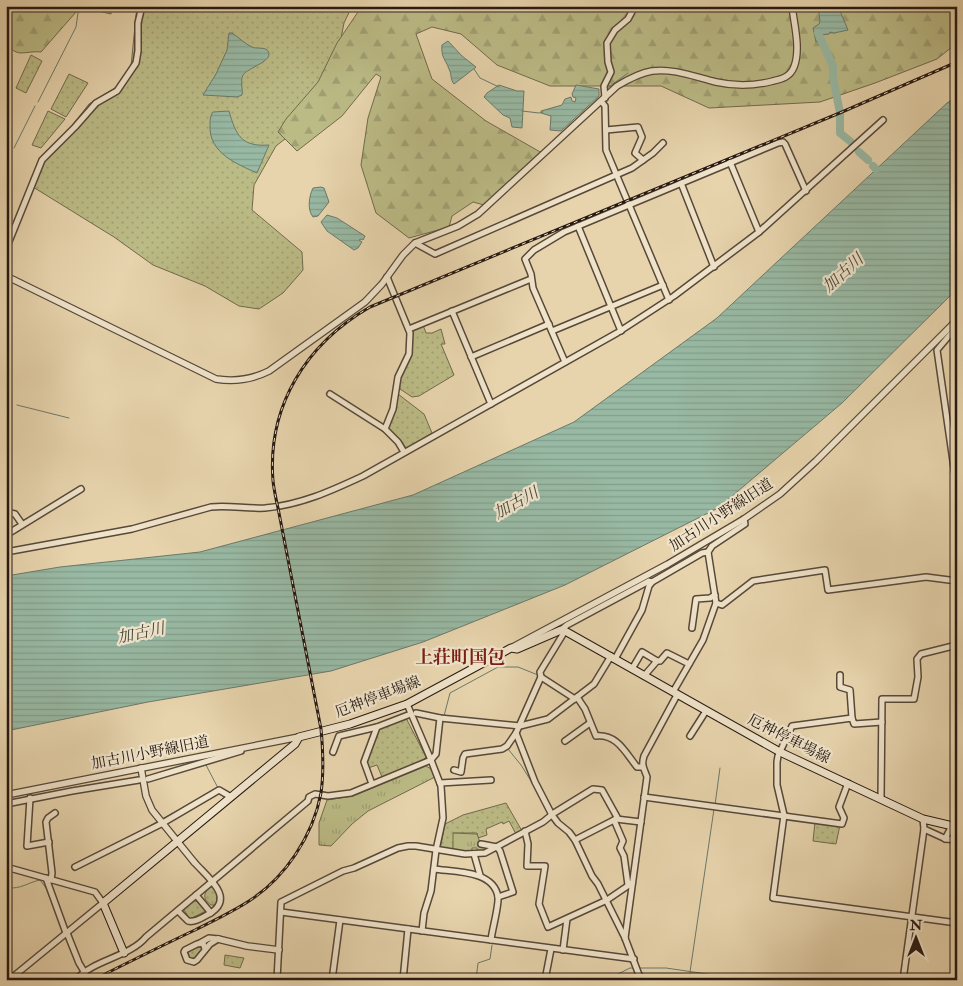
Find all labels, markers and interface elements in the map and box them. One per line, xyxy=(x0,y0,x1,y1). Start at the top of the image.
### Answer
water label: 加古川 xyxy=(818,248,869,296)
street label: 加古川小野線旧道 xyxy=(665,474,777,556)
water label: 加古川 xyxy=(490,482,544,523)
water label: 加古川 xyxy=(115,618,169,648)
district label: 上荘町国包 xyxy=(415,646,505,669)
street label: 厄神停車場線 xyxy=(333,672,423,722)
street label: 厄神停車場線 xyxy=(745,710,833,768)
street label: 加古川小野線旧道 xyxy=(89,732,211,774)
north arrow xyxy=(890,914,940,964)
text: N xyxy=(909,917,923,934)

